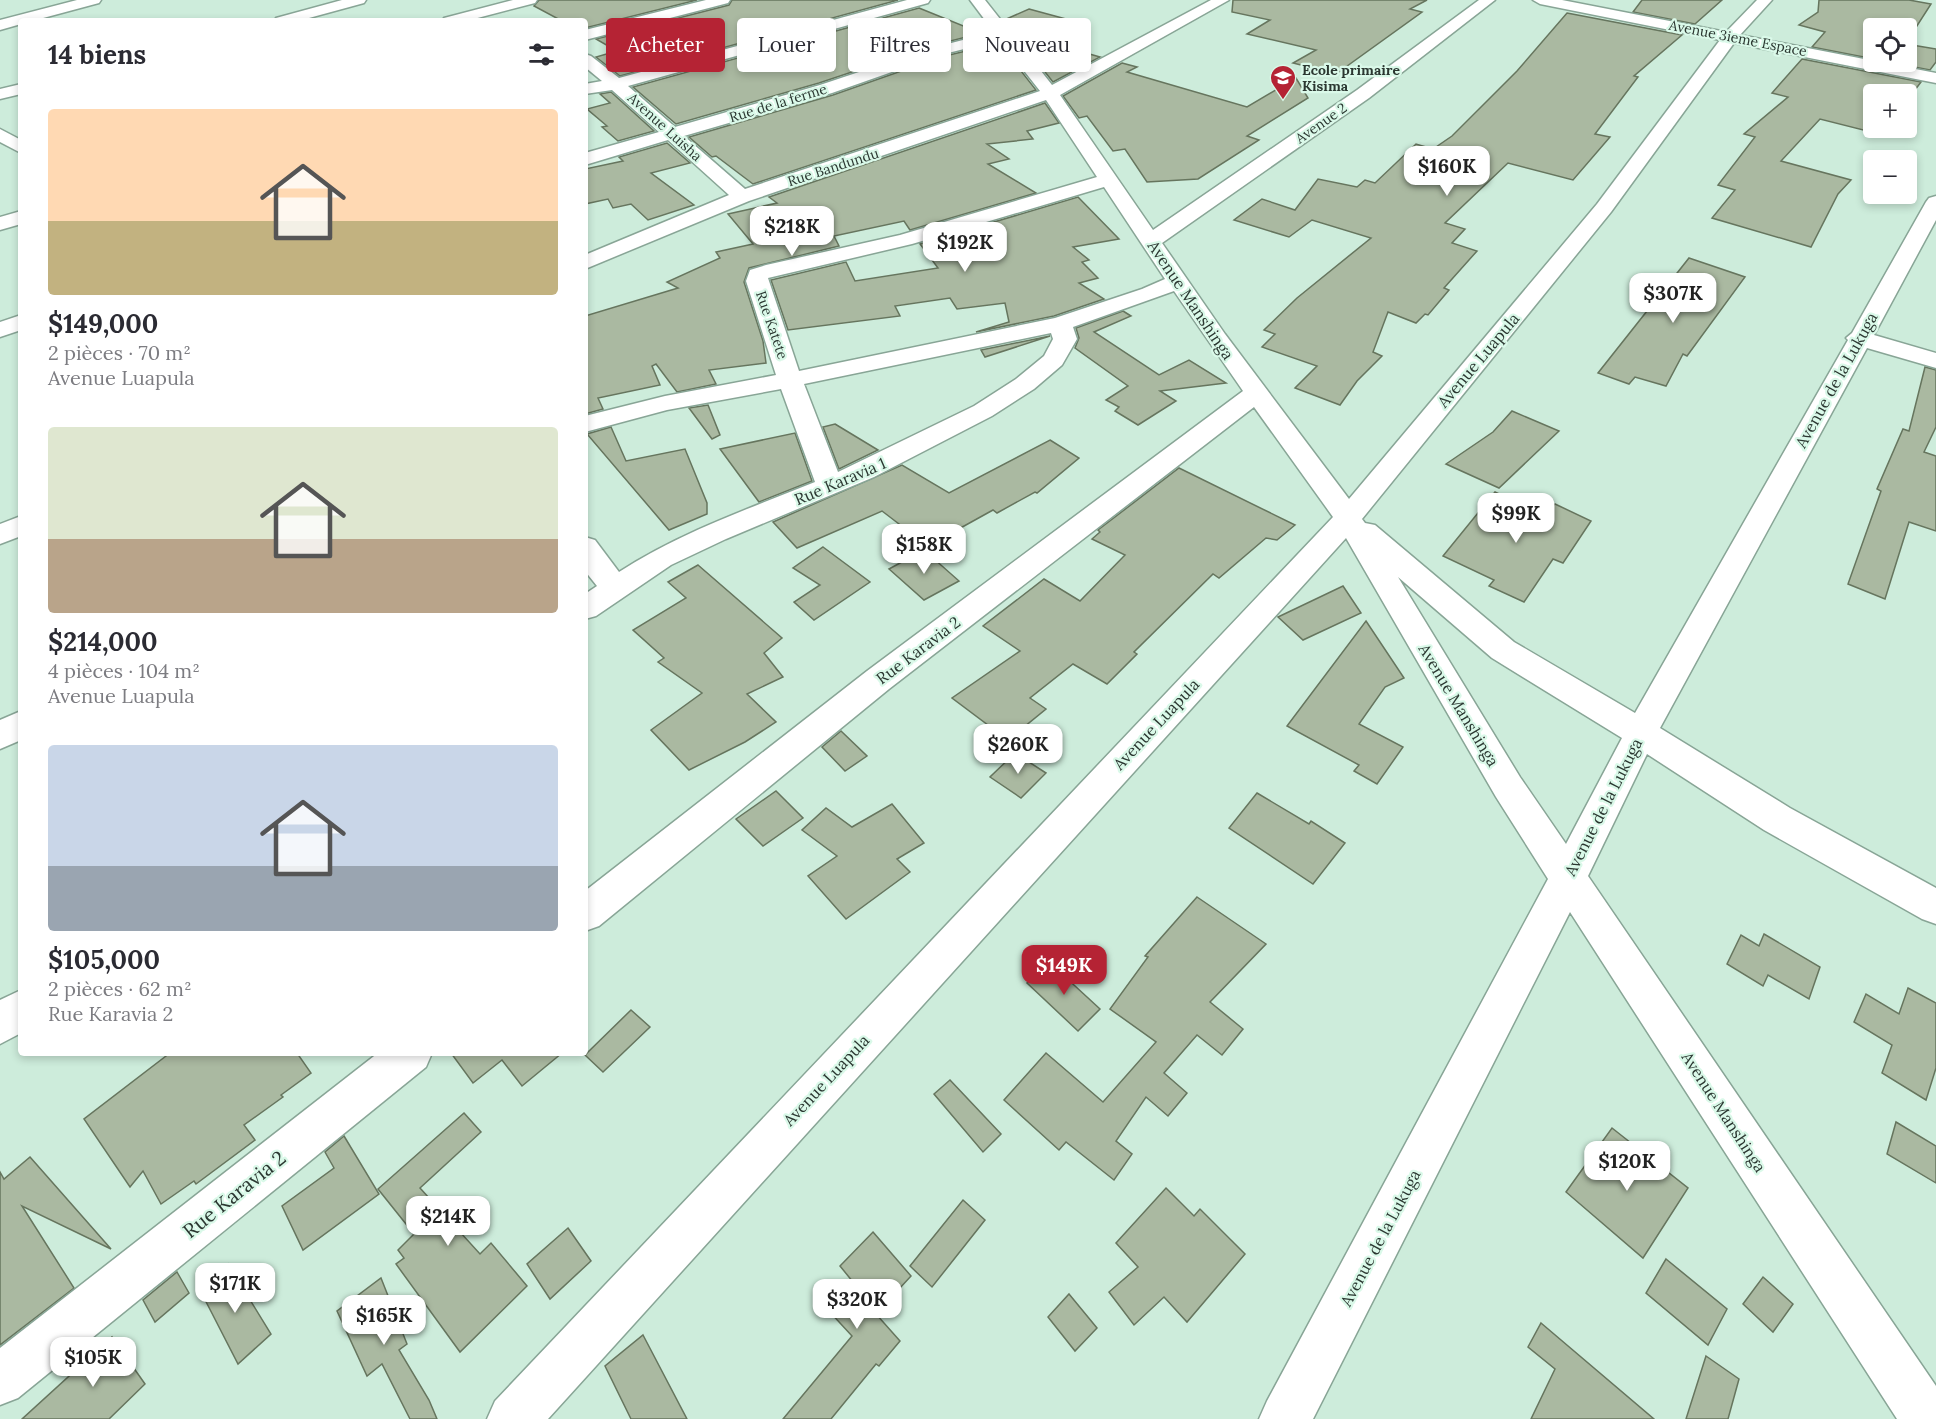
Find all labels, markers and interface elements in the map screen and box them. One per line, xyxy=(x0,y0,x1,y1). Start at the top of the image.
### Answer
street label: Avenue 3ieme Espace xyxy=(1667,16,1809,60)
chip: Acheter xyxy=(606,18,725,72)
chip: Louer xyxy=(737,18,836,72)
chip: Filtres xyxy=(848,18,951,72)
chip: Nouveau xyxy=(963,18,1091,72)
map controls xyxy=(1863,18,1917,204)
button: locate xyxy=(1863,18,1917,72)
text: 14 biens xyxy=(48,38,146,71)
icon: filters xyxy=(525,38,558,71)
place label: Ecole primaire Kisima xyxy=(1302,61,1400,95)
school or university icon: Ecole primaire Kisima xyxy=(1268,63,1298,101)
street label: Rue de la ferme xyxy=(727,79,829,126)
button: + xyxy=(1863,84,1917,138)
street label: Avenue Luisha xyxy=(623,88,706,165)
street label: Avenue 2 xyxy=(1291,99,1350,148)
street label: Rue Bandundu xyxy=(785,144,881,190)
pin: $160K xyxy=(1405,146,1489,197)
icon: home xyxy=(249,148,357,256)
button: − xyxy=(1863,150,1917,204)
text: $160K xyxy=(1418,153,1476,178)
pin: $218K xyxy=(750,206,834,257)
text: $218K xyxy=(764,213,820,238)
pin: $192K xyxy=(923,222,1007,273)
text: $192K xyxy=(937,229,993,254)
street label: Avenue Manshinga xyxy=(1143,236,1238,363)
pin: $307K xyxy=(1631,273,1715,324)
text: $307K xyxy=(1643,280,1703,305)
street label: Rue Katete xyxy=(752,288,792,362)
text: $149,000 xyxy=(48,307,158,340)
street label: Avenue Luapula xyxy=(1432,309,1523,412)
street label: Avenue de la Lukuga xyxy=(1790,309,1882,452)
text: 2 pièces · 70 m² xyxy=(48,340,191,365)
text: Avenue Luapula xyxy=(48,365,195,390)
street label: Rue Karavia 1 xyxy=(791,453,889,509)
icon: home xyxy=(249,466,357,574)
pin: $99K xyxy=(1480,493,1552,544)
text: $99K xyxy=(1491,500,1541,525)
pin: $158K xyxy=(882,524,966,575)
text: $158K xyxy=(896,531,952,556)
street label: Rue Karavia 2 xyxy=(872,612,964,688)
text: $214,000 xyxy=(48,625,158,658)
street label: Avenue Manshinga xyxy=(1414,639,1503,770)
text: 4 pièces · 104 m² xyxy=(48,658,200,683)
street label: Avenue Luapula xyxy=(1108,674,1203,774)
text: Avenue Luapula xyxy=(48,683,195,708)
pin: $260K xyxy=(976,724,1060,775)
text: $260K xyxy=(988,731,1048,756)
street label: Avenue de la Lukuga xyxy=(1559,735,1646,880)
icon: home xyxy=(249,784,357,892)
text: $105,000 xyxy=(48,943,160,976)
pin: $149K xyxy=(1022,945,1106,996)
text: $149K xyxy=(1036,952,1092,977)
text: 2 pièces · 62 m² xyxy=(48,976,192,1001)
text: Rue Karavia 2 xyxy=(48,1001,173,1026)
street label: Avenue Luapula xyxy=(778,1030,873,1130)
street label: Avenue Manshinga xyxy=(1677,1047,1770,1176)
pin: $120K xyxy=(1585,1141,1669,1192)
street label: Rue Karavia 2 xyxy=(177,1145,291,1243)
text: $120K xyxy=(1598,1148,1656,1173)
street label: Avenue de la Lukuga xyxy=(1335,1166,1424,1311)
pin: $214K xyxy=(406,1196,490,1247)
text: $214K xyxy=(420,1203,476,1228)
pin: $171K xyxy=(193,1263,277,1314)
text: $171K xyxy=(209,1270,261,1295)
pin: $320K xyxy=(815,1279,899,1330)
text: $320K xyxy=(827,1286,887,1311)
pin: $165K xyxy=(342,1295,426,1346)
text: $165K xyxy=(356,1302,412,1327)
pin: $105K xyxy=(51,1337,135,1388)
text: $105K xyxy=(64,1344,122,1369)

